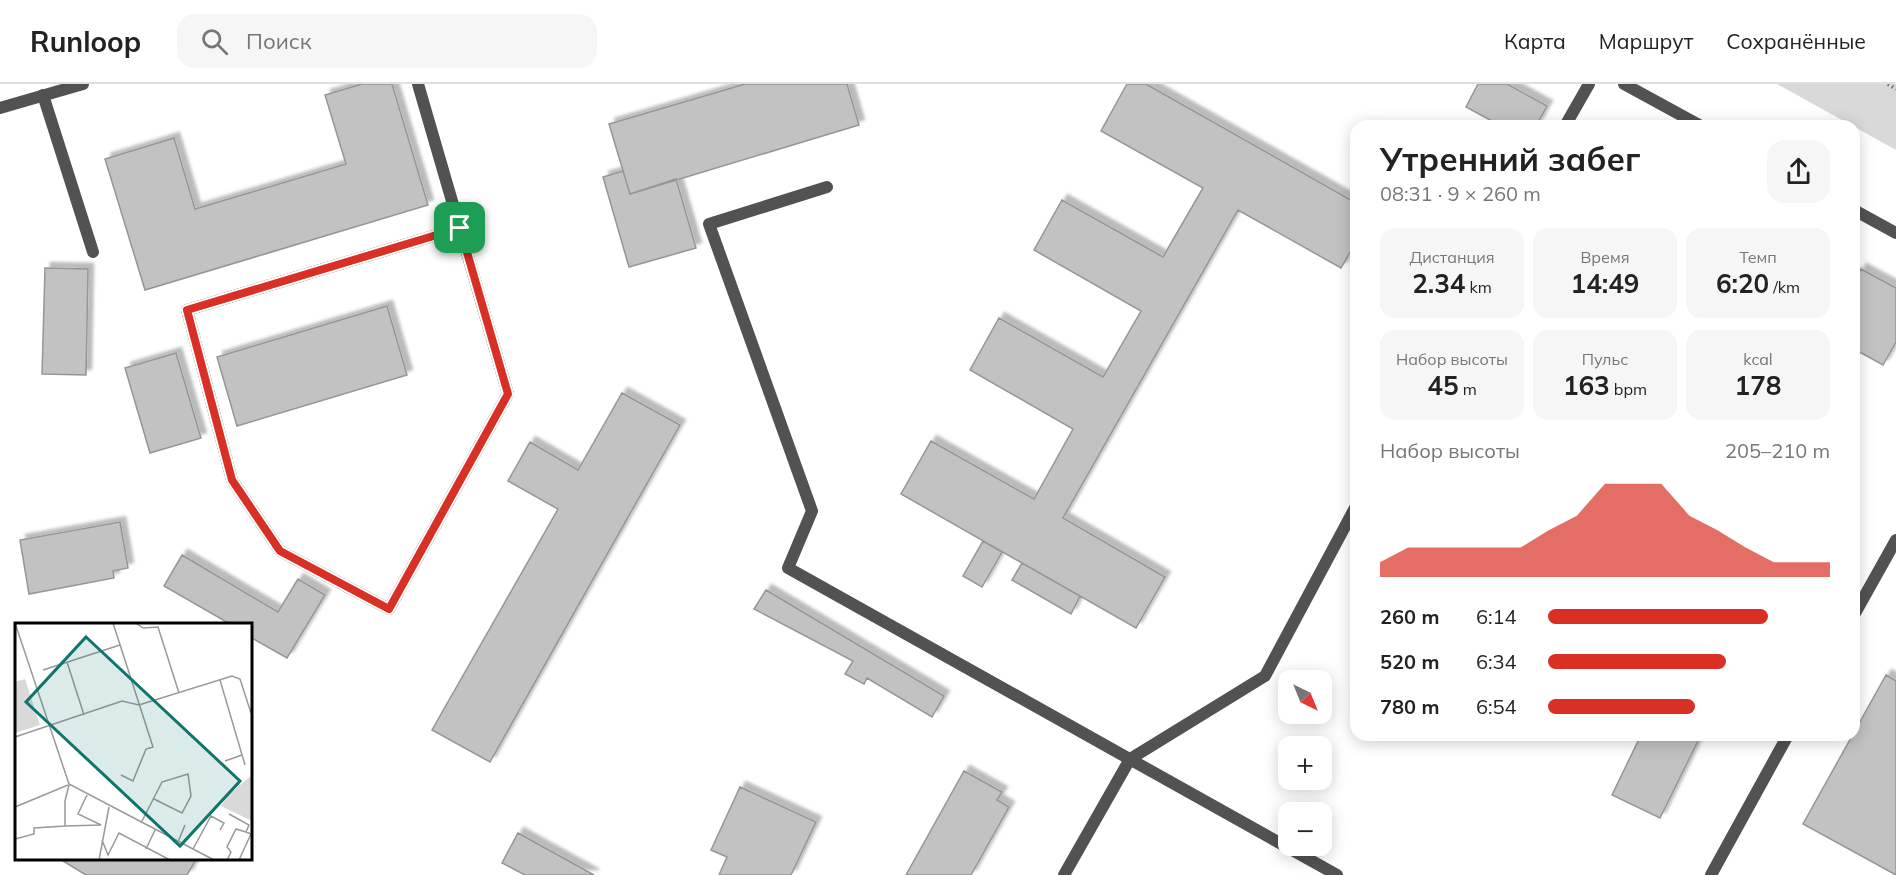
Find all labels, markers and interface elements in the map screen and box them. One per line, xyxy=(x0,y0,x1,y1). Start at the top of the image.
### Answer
search box xyxy=(177,14,597,68)
text: Runloop xyxy=(30,24,141,59)
icon: search xyxy=(198,25,231,58)
text: Поиск xyxy=(246,27,312,55)
text: Карта xyxy=(1504,28,1566,54)
text: Маршрут xyxy=(1599,28,1693,54)
text: Сохранённые xyxy=(1726,28,1866,54)
text: Утренний забег xyxy=(1380,138,1641,179)
button: share xyxy=(1767,140,1830,203)
text: 08:31 · 9 × 260 m xyxy=(1380,181,1541,206)
pin xyxy=(434,202,485,253)
icon: arrive xyxy=(443,211,476,244)
text: Дистанция xyxy=(1409,247,1495,267)
text: Время xyxy=(1580,247,1630,267)
text: Темп xyxy=(1739,247,1777,267)
text: 2.34 xyxy=(1412,267,1465,300)
text: 14:49 xyxy=(1571,267,1639,300)
text: 6:20 xyxy=(1716,267,1769,300)
text: km xyxy=(1465,277,1492,297)
text: /km xyxy=(1769,277,1800,297)
text: Набор высоты xyxy=(1396,349,1508,369)
text: Пульс xyxy=(1582,349,1628,369)
text: kcal xyxy=(1743,349,1773,369)
text: 45 xyxy=(1427,369,1458,402)
text: 163 xyxy=(1563,369,1610,402)
text: 178 xyxy=(1735,369,1781,402)
text: m xyxy=(1458,379,1477,399)
text: bpm xyxy=(1610,379,1647,399)
text: Набор высоты xyxy=(1380,438,1520,463)
text: 205–210 m xyxy=(1725,438,1830,463)
text: 260 m xyxy=(1380,604,1439,629)
text: 6:14 xyxy=(1476,604,1517,629)
inset map xyxy=(15,623,252,860)
text: 520 m xyxy=(1380,649,1439,674)
text: 6:34 xyxy=(1476,649,1517,674)
north arrow xyxy=(1278,670,1332,724)
map controls xyxy=(1278,670,1332,856)
text: 780 m xyxy=(1380,694,1439,719)
text: 6:54 xyxy=(1476,694,1517,719)
button: + xyxy=(1278,736,1332,790)
button: − xyxy=(1278,802,1332,856)

